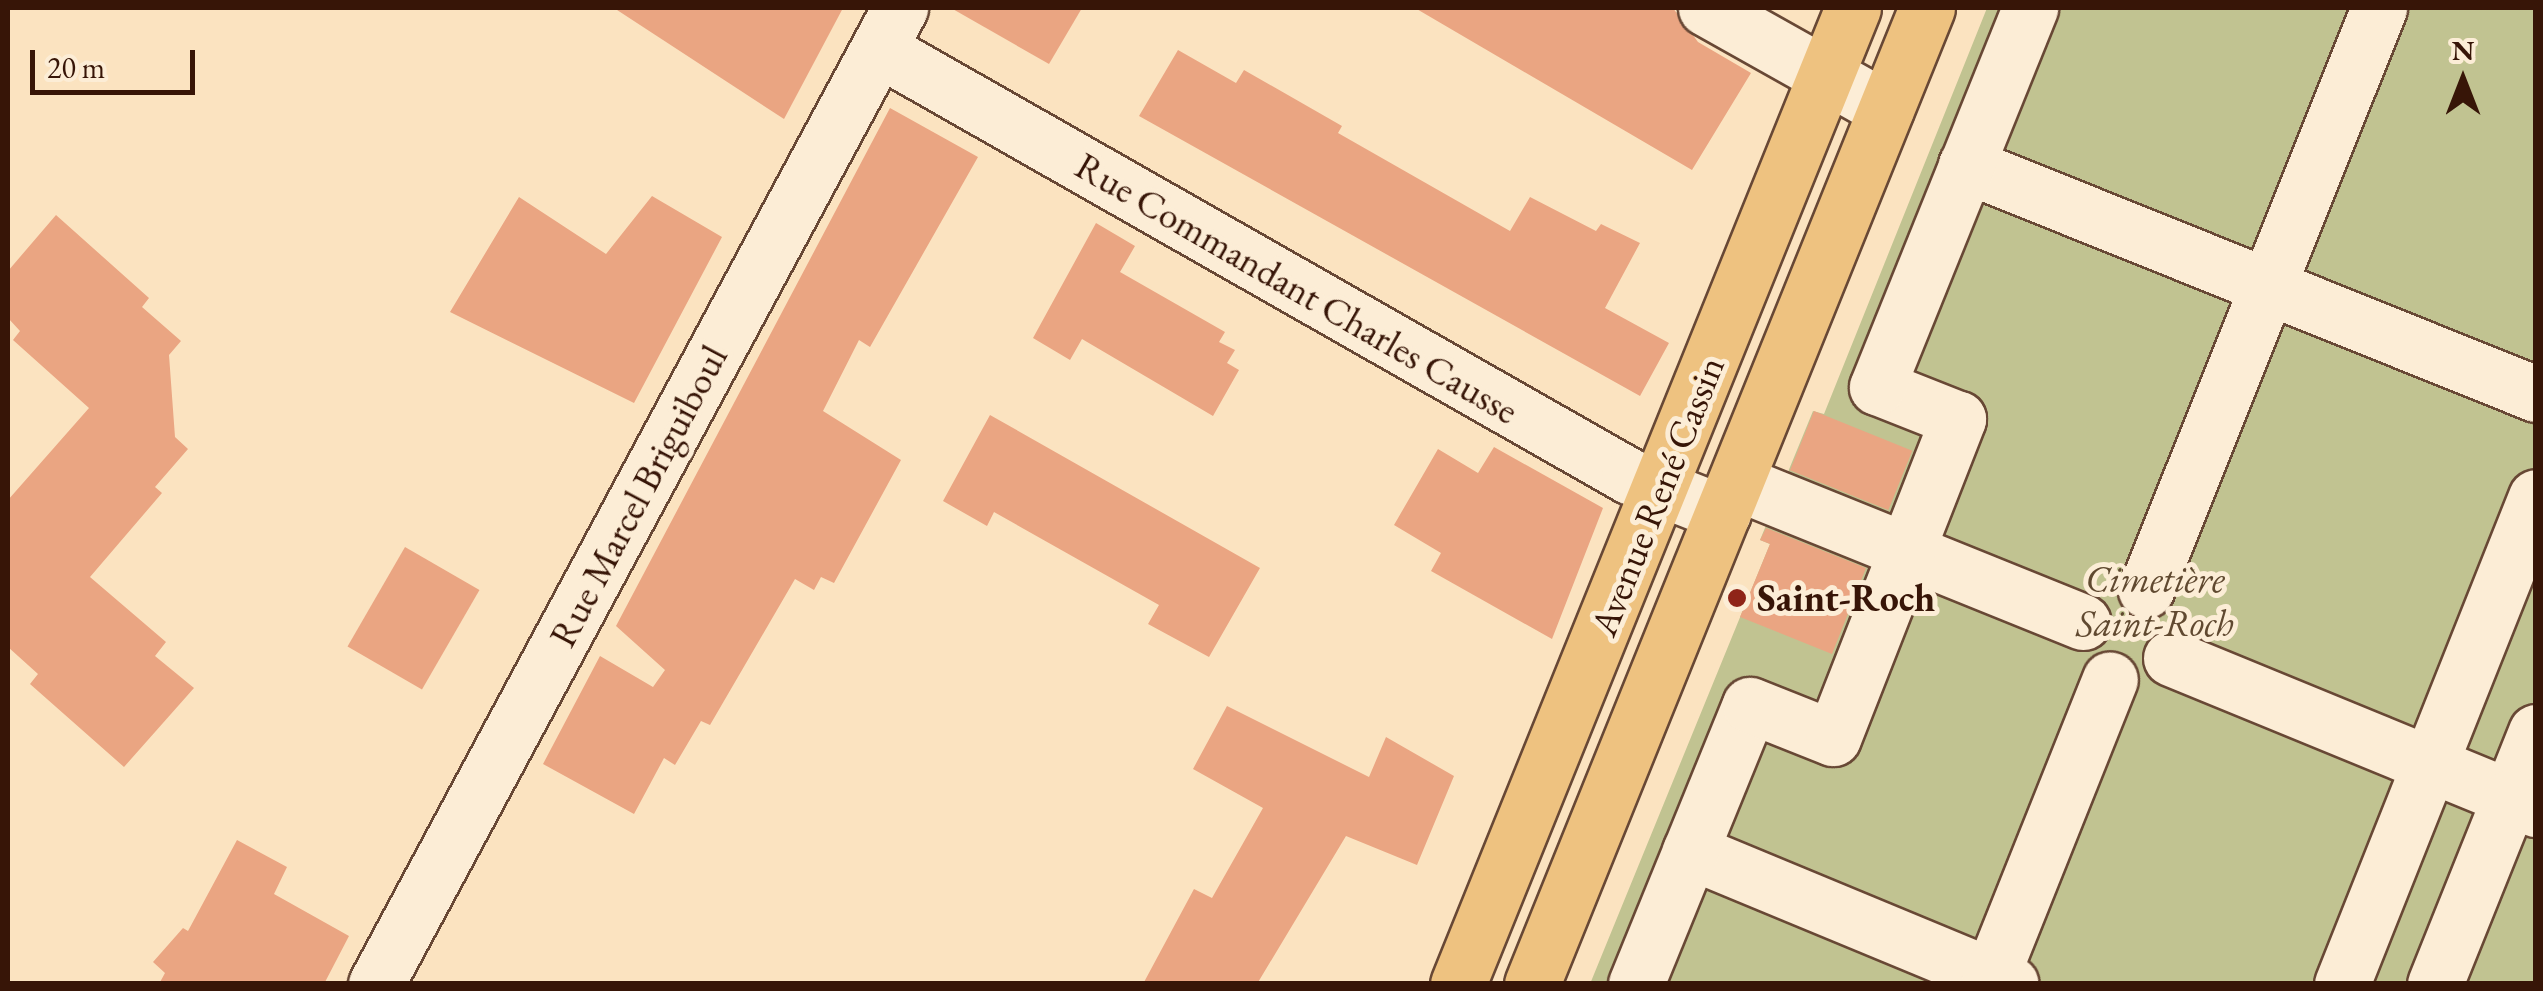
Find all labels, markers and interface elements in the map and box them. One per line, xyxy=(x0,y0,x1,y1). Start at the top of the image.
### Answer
scale bar xyxy=(35,30,200,92)
north arrow xyxy=(2413,30,2513,130)
text: N xyxy=(2452,32,2474,68)
text: 20 m xyxy=(47,48,105,87)
street label: Rue Commandant Charles Causse xyxy=(1068,142,1526,434)
street label: Rue Marcel Briguiboul xyxy=(539,337,737,655)
street label: Avenue René Cassin xyxy=(1580,350,1734,642)
park label: Cimetière Saint-Roch xyxy=(2076,556,2234,646)
place label: Saint-Roch xyxy=(1757,575,1935,621)
marker: Saint-Roch xyxy=(1726,587,1748,609)

